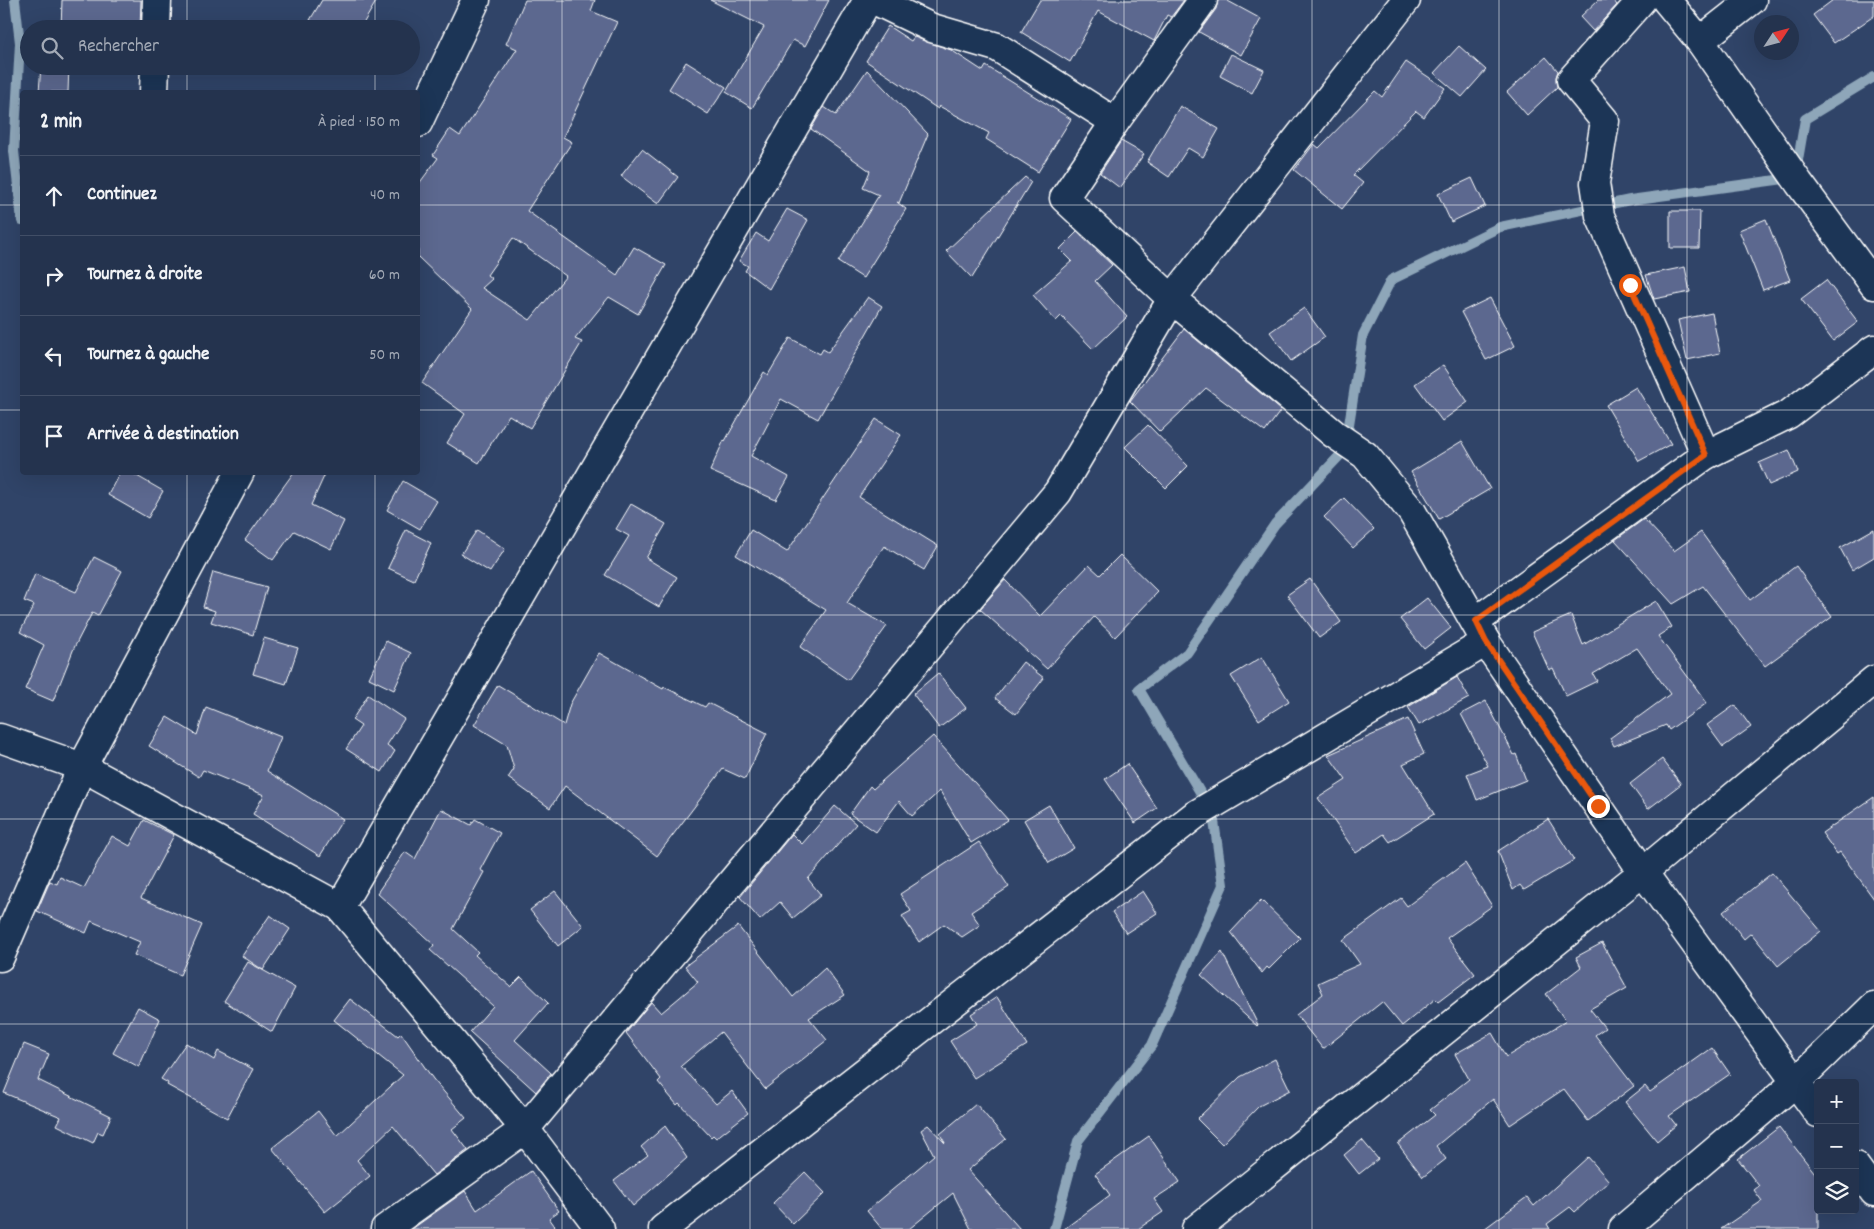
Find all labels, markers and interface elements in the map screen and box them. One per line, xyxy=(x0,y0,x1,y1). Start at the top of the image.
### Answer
north arrow xyxy=(1754,15,1799,60)
search box xyxy=(20,20,420,75)
icon: search xyxy=(38,34,66,62)
text: Rechercher xyxy=(78,34,159,61)
text: 2 min xyxy=(40,108,82,138)
text: À pied · 150 m xyxy=(318,111,400,134)
icon: ahead xyxy=(40,182,68,210)
text: Continuez xyxy=(87,182,157,209)
text: 40 m xyxy=(370,184,400,207)
icon: right xyxy=(40,262,68,290)
text: Tournez à droite xyxy=(87,262,202,289)
text: 60 m xyxy=(369,264,400,287)
route start xyxy=(1619,274,1642,297)
icon: left xyxy=(40,342,68,370)
text: Tournez à gauche xyxy=(87,342,209,369)
text: 50 m xyxy=(369,344,400,367)
icon: arrive xyxy=(40,422,68,450)
text: Arrivée à destination xyxy=(87,422,239,449)
route end xyxy=(1587,795,1610,818)
map controls xyxy=(1814,1079,1859,1214)
button: + xyxy=(1814,1079,1859,1124)
button: − xyxy=(1814,1124,1859,1169)
button: layers xyxy=(1814,1169,1859,1214)

